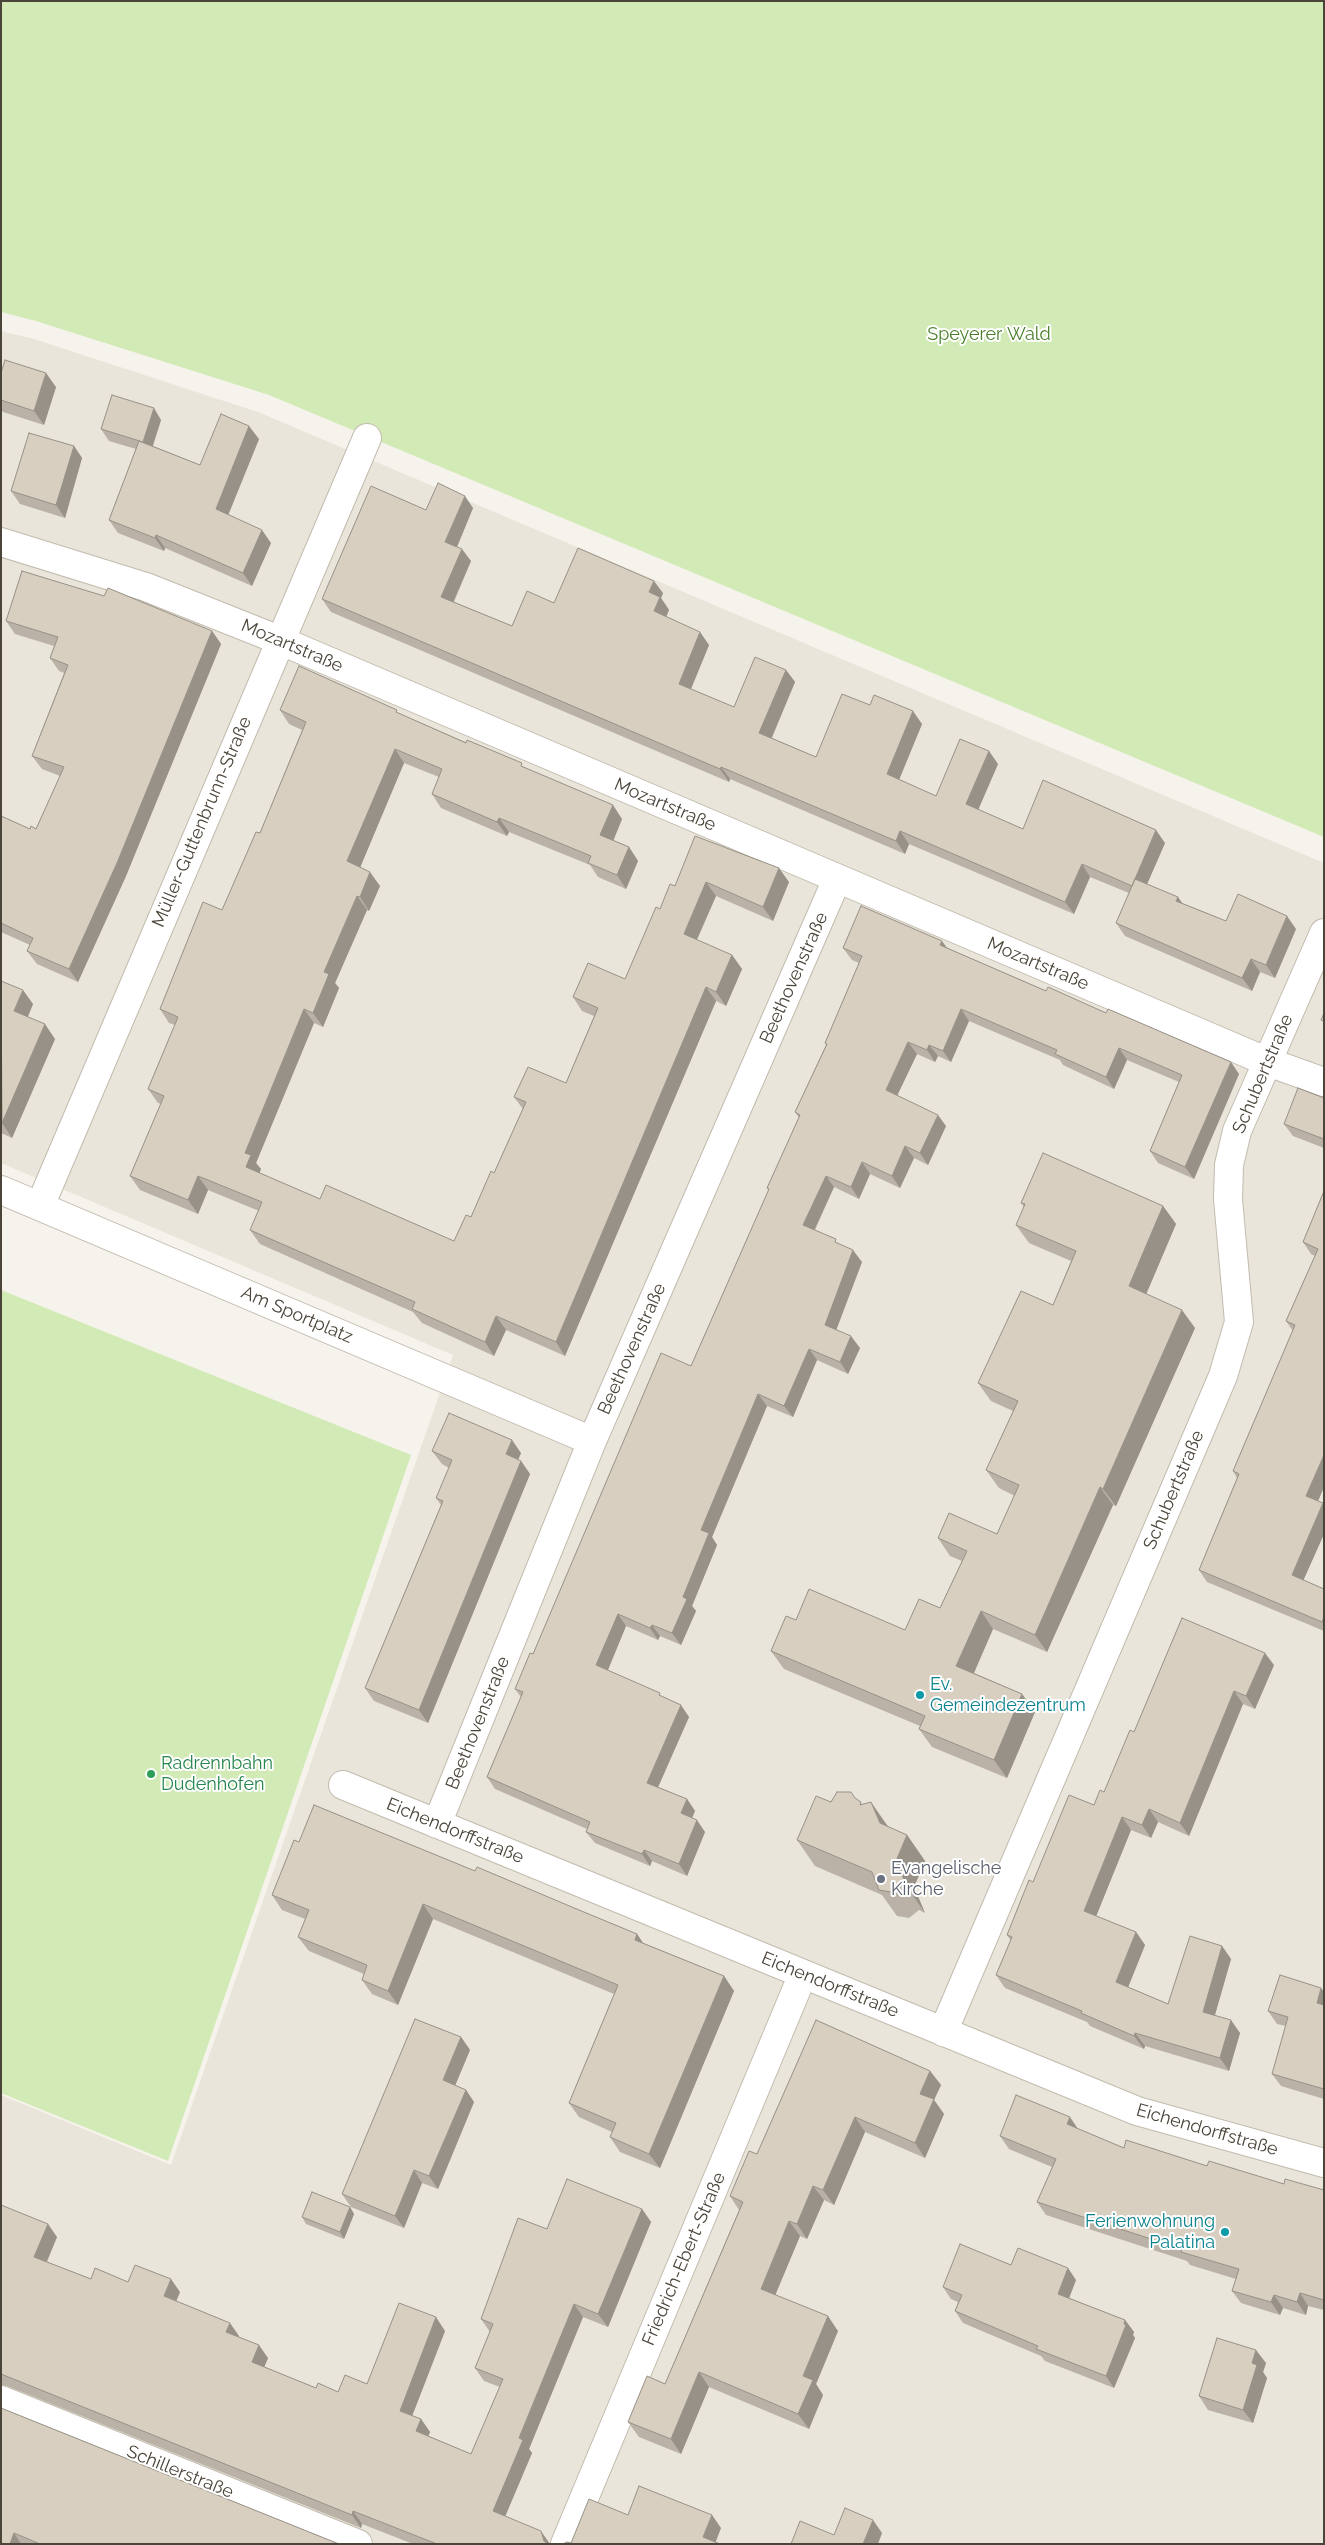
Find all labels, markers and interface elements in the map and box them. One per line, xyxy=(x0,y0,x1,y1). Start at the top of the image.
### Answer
park label: Speyerer Wald xyxy=(927,324,1051,346)
street label: Mozartstraße xyxy=(238,615,346,677)
street label: Müller-Guttenbrunn-Straße xyxy=(148,713,256,931)
street label: Mozartstraße xyxy=(611,774,719,836)
street label: Beethovenstraße xyxy=(755,909,833,1047)
street label: Mozartstraße xyxy=(984,933,1092,995)
street label: Schubertstraße xyxy=(1228,1011,1298,1137)
street label: Beethovenstraße xyxy=(593,1280,671,1418)
street label: Am Sportplatz xyxy=(238,1282,356,1348)
street label: Schubertstraße xyxy=(1139,1427,1209,1553)
street label: Beethovenstraße xyxy=(441,1653,515,1793)
place label: Ev. Gemeindezentrum xyxy=(930,1674,1086,1716)
marker: Ev. Gemeindezentrum xyxy=(914,1689,926,1701)
place label: Radrennbahn Dudenhofen xyxy=(161,1753,273,1796)
marker: Radrennbahn Dudenhofen xyxy=(145,1768,157,1780)
street label: Eichendorffstraße xyxy=(383,1794,527,1868)
place label: Evangelische Kirche xyxy=(891,1858,1001,1900)
marker: Evangelische Kirche xyxy=(875,1873,887,1885)
street label: Eichendorffstraße xyxy=(758,1948,902,2022)
street label: Eichendorffstraße xyxy=(1134,2099,1280,2161)
street label: Friedrich-Ebert-Straße xyxy=(638,2169,730,2349)
place label: Ferienwohnung Palatina xyxy=(1085,2211,1215,2254)
marker: Ferienwohnung Palatina xyxy=(1219,2226,1231,2238)
street label: Schillerstraße xyxy=(123,2441,237,2503)

